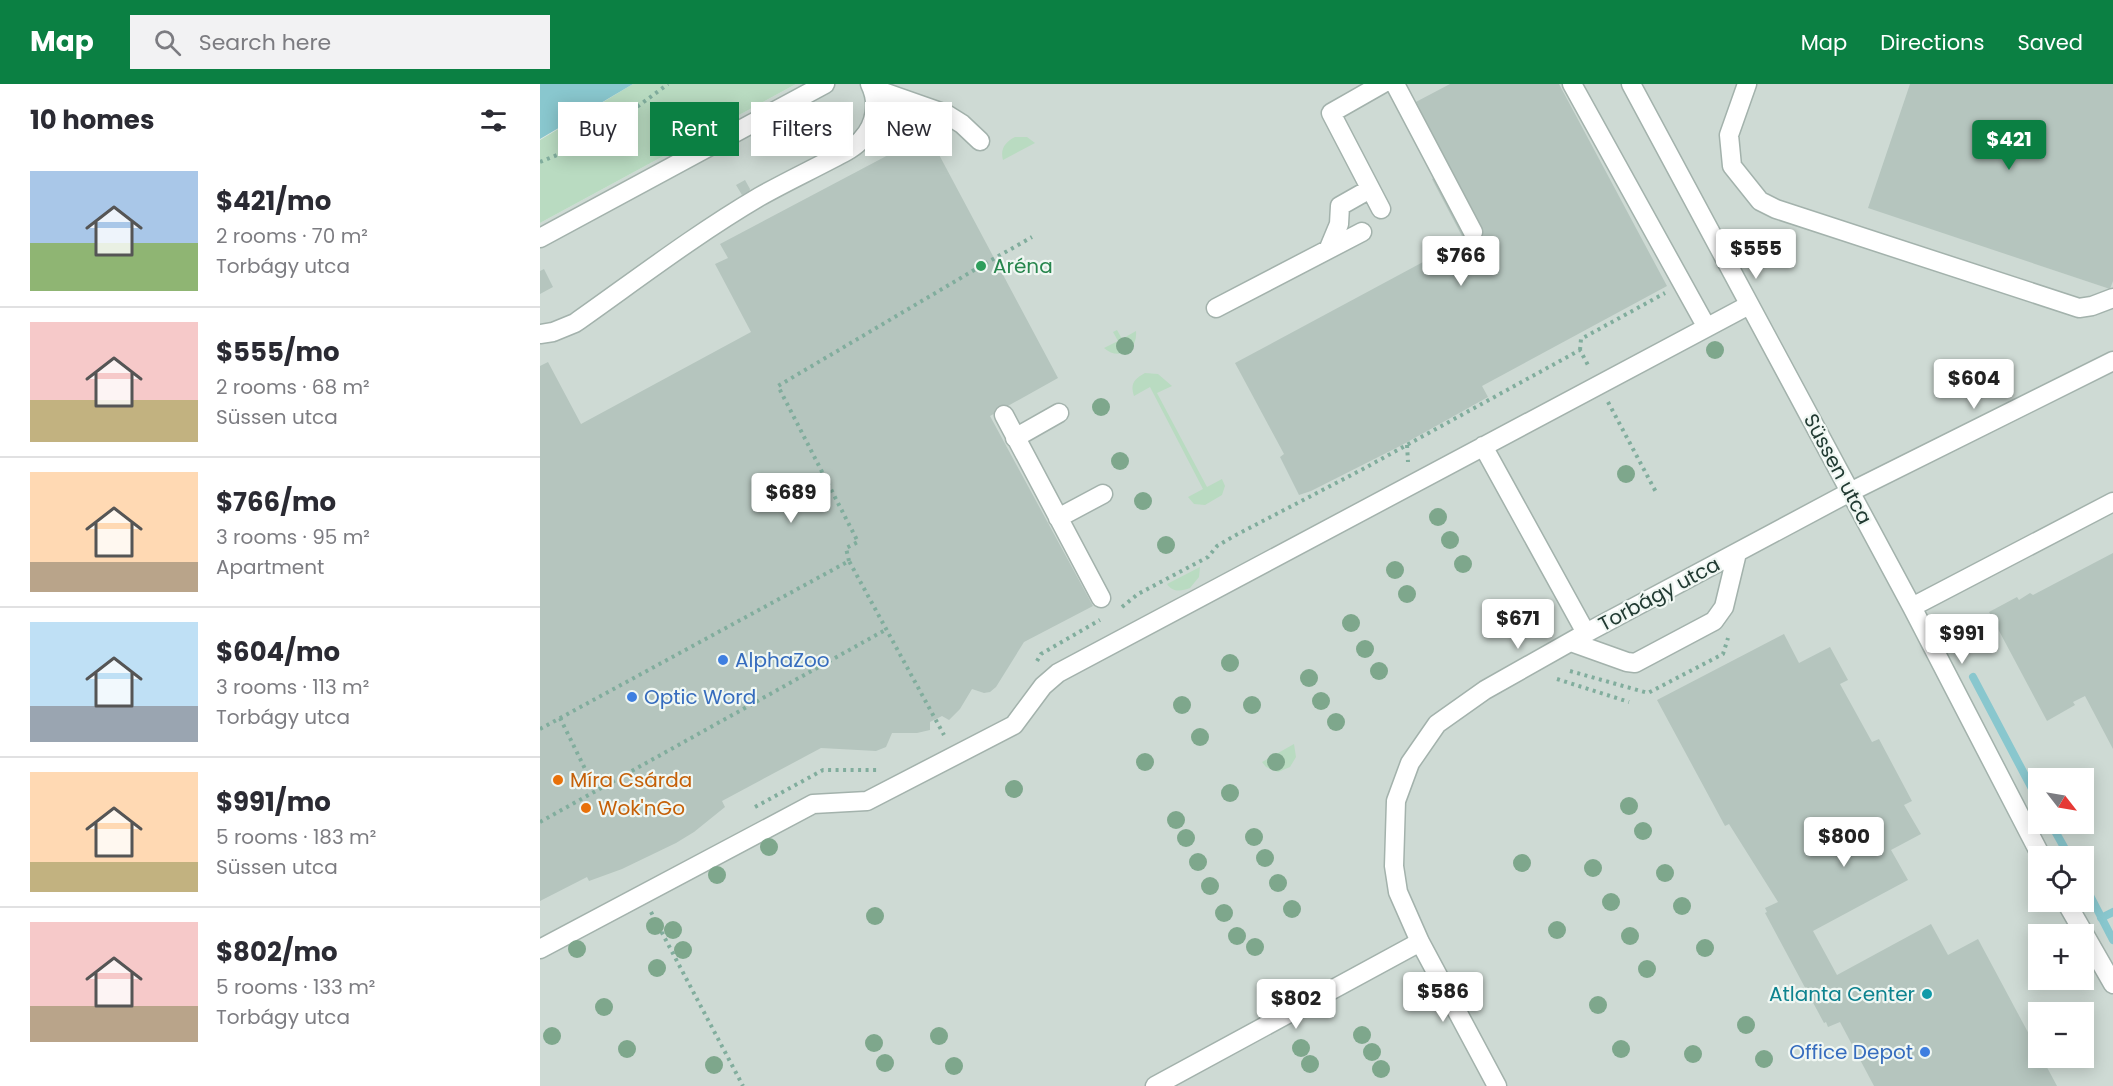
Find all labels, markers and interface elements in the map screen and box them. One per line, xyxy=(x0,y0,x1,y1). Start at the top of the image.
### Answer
search box xyxy=(130,15,550,69)
text: Map xyxy=(30,22,94,61)
icon: search xyxy=(151,26,184,59)
text: Search here xyxy=(199,27,331,58)
text: Map xyxy=(1801,28,1847,57)
text: Directions xyxy=(1880,28,1984,57)
text: Saved xyxy=(2017,28,2083,57)
text: 10 homes xyxy=(30,102,154,138)
chip: Buy xyxy=(558,102,638,156)
chip: Rent xyxy=(650,102,739,156)
chip: Filters xyxy=(751,102,853,156)
chip: New xyxy=(865,102,952,156)
icon: filters xyxy=(477,104,510,137)
pin: $421 xyxy=(1973,120,2045,171)
text: $421 xyxy=(1986,125,2032,153)
text: $421/mo xyxy=(216,183,331,219)
icon: home xyxy=(78,195,150,267)
text: 2 rooms · 70 m² xyxy=(216,222,368,250)
pin: $555 xyxy=(1720,229,1792,280)
text: $555 xyxy=(1730,234,1782,262)
pin: $766 xyxy=(1425,236,1497,287)
text: $766 xyxy=(1436,241,1486,269)
text: Torbágy utca xyxy=(216,252,350,280)
place label: Aréna xyxy=(993,252,1053,280)
marker: Aréna xyxy=(974,259,988,273)
text: $555/mo xyxy=(216,334,340,370)
icon: home xyxy=(78,346,150,418)
pin: $604 xyxy=(1938,359,2010,410)
text: $604 xyxy=(1948,364,2000,392)
text: 2 rooms · 68 m² xyxy=(216,373,370,401)
text: Süssen utca xyxy=(216,403,338,431)
street label: Süssen utca xyxy=(1797,409,1879,529)
pin: $689 xyxy=(755,473,827,524)
text: $689 xyxy=(765,478,817,506)
text: $766/mo xyxy=(216,484,336,520)
icon: home xyxy=(78,496,150,568)
text: 3 rooms · 95 m² xyxy=(216,523,370,551)
street label: Torbágy utca xyxy=(1593,550,1725,638)
text: Apartment xyxy=(216,553,324,581)
pin: $671 xyxy=(1482,599,1554,650)
text: $671 xyxy=(1496,604,1540,632)
pin: $991 xyxy=(1926,614,1998,665)
text: $991 xyxy=(1939,619,1985,647)
text: $604/mo xyxy=(216,634,340,670)
icon: home xyxy=(78,646,150,718)
place label: AlphaZoo xyxy=(735,646,830,674)
marker: AlphaZoo xyxy=(716,653,730,667)
text: 3 rooms · 113 m² xyxy=(216,673,369,701)
place label: Optic Word xyxy=(644,683,756,711)
marker: Optic Word xyxy=(625,690,639,704)
text: Torbágy utca xyxy=(216,703,350,731)
place label: Míra Csárda xyxy=(570,766,692,794)
north arrow xyxy=(2028,768,2094,834)
map controls xyxy=(2028,768,2094,1068)
marker: Míra Csárda xyxy=(551,773,565,787)
text: $991/mo xyxy=(216,784,331,820)
place label: Wok'nGo xyxy=(598,794,685,822)
icon: home xyxy=(78,796,150,868)
marker: Wok'nGo xyxy=(579,801,593,815)
pin: $800 xyxy=(1808,817,1880,868)
text: $800 xyxy=(1818,822,1870,850)
text: 5 rooms · 183 m² xyxy=(216,823,376,851)
button: locate xyxy=(2028,846,2094,912)
text: Süssen utca xyxy=(216,853,338,881)
button: + xyxy=(2028,924,2094,990)
text: $802/mo xyxy=(216,934,338,970)
icon: home xyxy=(78,946,150,1018)
pin: $586 xyxy=(1407,972,1479,1023)
text: 5 rooms · 133 m² xyxy=(216,973,375,1001)
text: $586 xyxy=(1417,977,1469,1005)
pin: $802 xyxy=(1260,979,1332,1030)
place label: Atlanta Center xyxy=(1769,980,1915,1008)
text: $802 xyxy=(1271,984,1321,1012)
marker: Atlanta Center xyxy=(1920,987,1934,1001)
button: − xyxy=(2028,1002,2094,1068)
text: Torbágy utca xyxy=(216,1003,350,1031)
place label: Office Depot xyxy=(1789,1038,1913,1066)
marker: Office Depot xyxy=(1918,1045,1932,1059)

